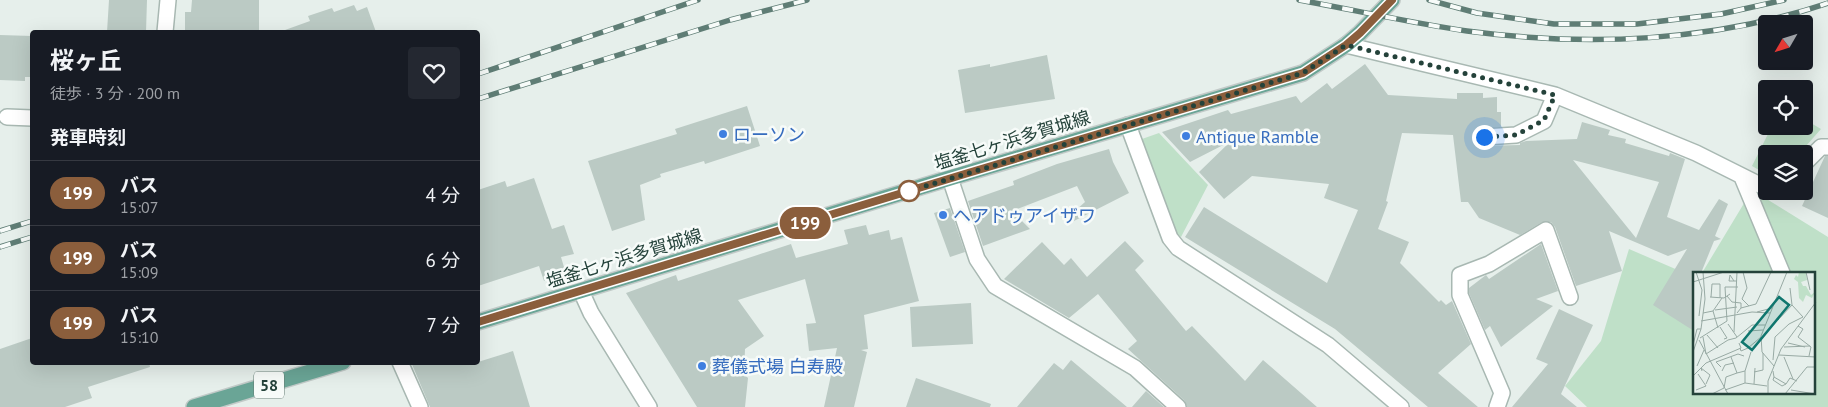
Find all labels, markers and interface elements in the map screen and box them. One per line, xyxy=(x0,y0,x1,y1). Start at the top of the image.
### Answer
north arrow xyxy=(1758,15,1812,70)
map controls xyxy=(1758,15,1813,200)
text: 桜ヶ丘 xyxy=(50,45,122,76)
button: heart xyxy=(408,47,460,99)
button: locate xyxy=(1758,80,1813,135)
text: 徒歩 · 3 分 · 200 m xyxy=(50,83,180,103)
street label: 塩釜七ヶ浜多賀城線 xyxy=(931,105,1093,175)
place label: ローソン xyxy=(733,123,805,146)
text: 発車時刻 xyxy=(50,125,126,149)
place label: Antique Ramble xyxy=(1196,125,1319,148)
your location xyxy=(1472,125,1497,150)
marker: ローソン xyxy=(717,128,729,140)
marker: Antique Ramble xyxy=(1180,130,1192,142)
button: layers xyxy=(1758,145,1813,200)
text: バス xyxy=(120,173,158,197)
unlabelled marker xyxy=(898,180,920,202)
text: 199 xyxy=(62,181,93,204)
text: 4 分 xyxy=(426,183,460,207)
text: 15:07 xyxy=(120,197,158,217)
place label: ヘアドゥアイザワ xyxy=(953,204,1096,227)
line badge: 199 xyxy=(776,207,834,239)
marker: ヘアドゥアイザワ xyxy=(937,209,949,221)
text: 199 xyxy=(790,211,820,234)
street label: 塩釜七ヶ浜多賀城線 xyxy=(543,223,705,293)
text: バス xyxy=(120,238,158,262)
text: 199 xyxy=(62,246,93,269)
text: 6 分 xyxy=(426,248,460,272)
text: 15:09 xyxy=(120,262,158,282)
inset map xyxy=(1693,272,1816,394)
text: バス xyxy=(120,303,158,327)
text: 199 xyxy=(62,311,93,334)
text: 7 分 xyxy=(427,313,460,337)
text: 15:10 xyxy=(120,327,158,347)
place label: 葬儀式場 白寿殿 xyxy=(712,355,843,378)
marker: 葬儀式場 白寿殿 xyxy=(696,360,708,372)
road number: 58 xyxy=(254,372,284,398)

